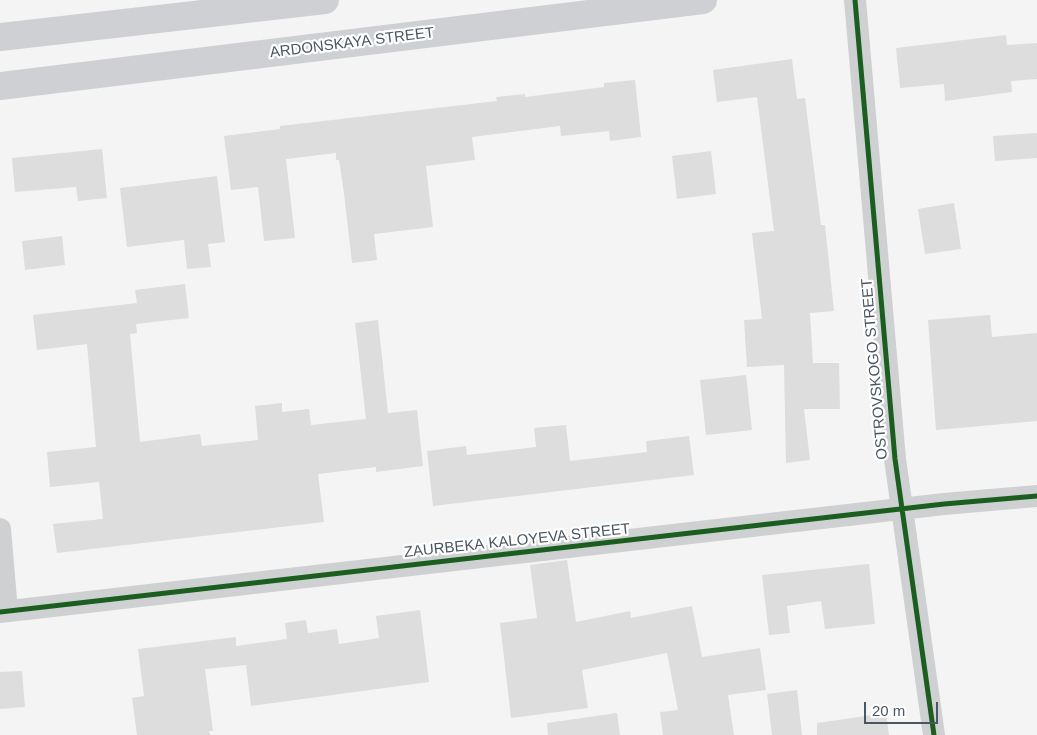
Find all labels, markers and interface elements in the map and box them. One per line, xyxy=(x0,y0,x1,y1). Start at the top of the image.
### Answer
street label: ARDONSKAYA STREET xyxy=(269,24,435,62)
street label: OSTROVSKOGO STREET xyxy=(858,278,892,460)
street label: ZAURBEKA KALOYEVA STREET xyxy=(403,520,631,562)
scale bar xyxy=(867,692,941,724)
text: 20 m xyxy=(872,702,905,719)

